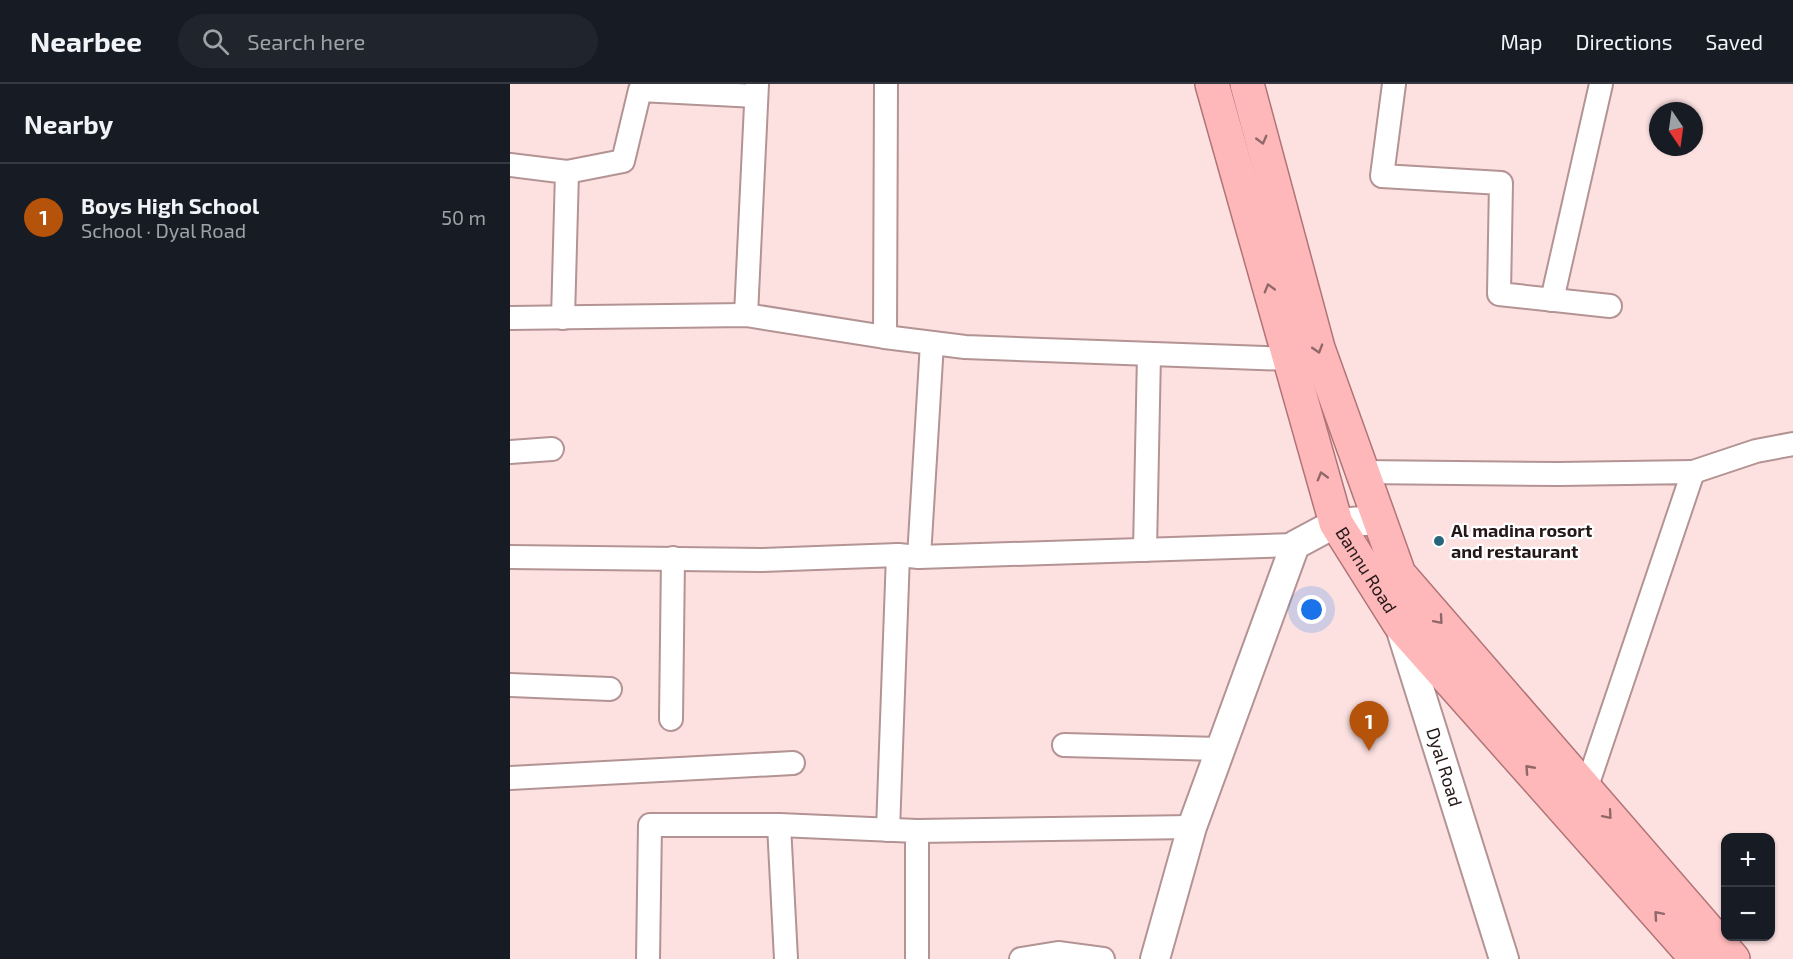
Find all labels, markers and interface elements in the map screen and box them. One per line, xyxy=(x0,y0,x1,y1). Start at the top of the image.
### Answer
search box xyxy=(178,14,598,68)
text: Nearbee xyxy=(30,24,142,58)
icon: search xyxy=(199,25,232,58)
text: Search here xyxy=(247,28,365,54)
text: Map xyxy=(1500,29,1543,54)
text: Directions xyxy=(1576,29,1672,54)
text: Saved xyxy=(1705,29,1763,54)
north arrow xyxy=(1649,102,1703,156)
text: Nearby xyxy=(24,108,113,139)
one-way arrow xyxy=(1255,135,1267,145)
text: Boys High School xyxy=(81,192,259,218)
text: 1 xyxy=(39,205,48,229)
text: 50 m xyxy=(441,205,486,229)
text: School · Dyal Road xyxy=(81,218,246,242)
one-way arrow xyxy=(1264,283,1276,294)
one-way arrow xyxy=(1311,343,1324,354)
one-way arrow xyxy=(1317,471,1329,481)
place label: Al madina rosort and restaurant xyxy=(1451,519,1593,562)
street label: Bannu Road xyxy=(1331,522,1402,617)
marker: Al madina rosort and restaurant xyxy=(1432,534,1446,548)
your location xyxy=(1297,595,1326,624)
one-way arrow xyxy=(1432,613,1443,624)
pin: 1 xyxy=(1350,702,1388,751)
street label: Dyal Road xyxy=(1422,725,1468,809)
one-way arrow xyxy=(1525,765,1536,776)
one-way arrow xyxy=(1601,808,1612,819)
map controls xyxy=(1721,833,1775,941)
button: + xyxy=(1721,833,1775,887)
button: − xyxy=(1721,887,1775,941)
one-way arrow xyxy=(1654,911,1665,922)

